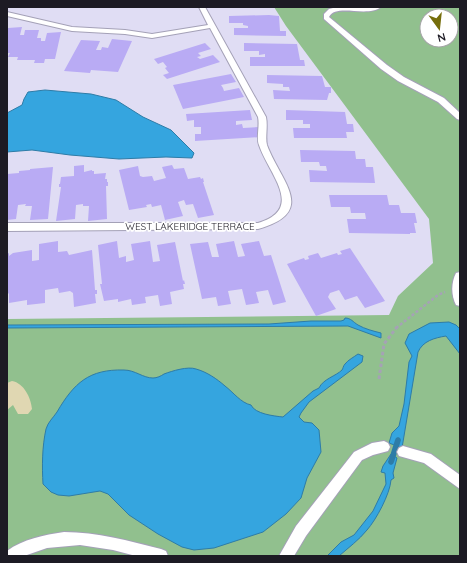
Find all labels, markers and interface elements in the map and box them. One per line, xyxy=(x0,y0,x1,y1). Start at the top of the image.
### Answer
north arrow xyxy=(419,8,459,48)
text: N xyxy=(436,30,447,45)
street label: WEST LAKERIDGE TERRACE xyxy=(125,220,255,233)

